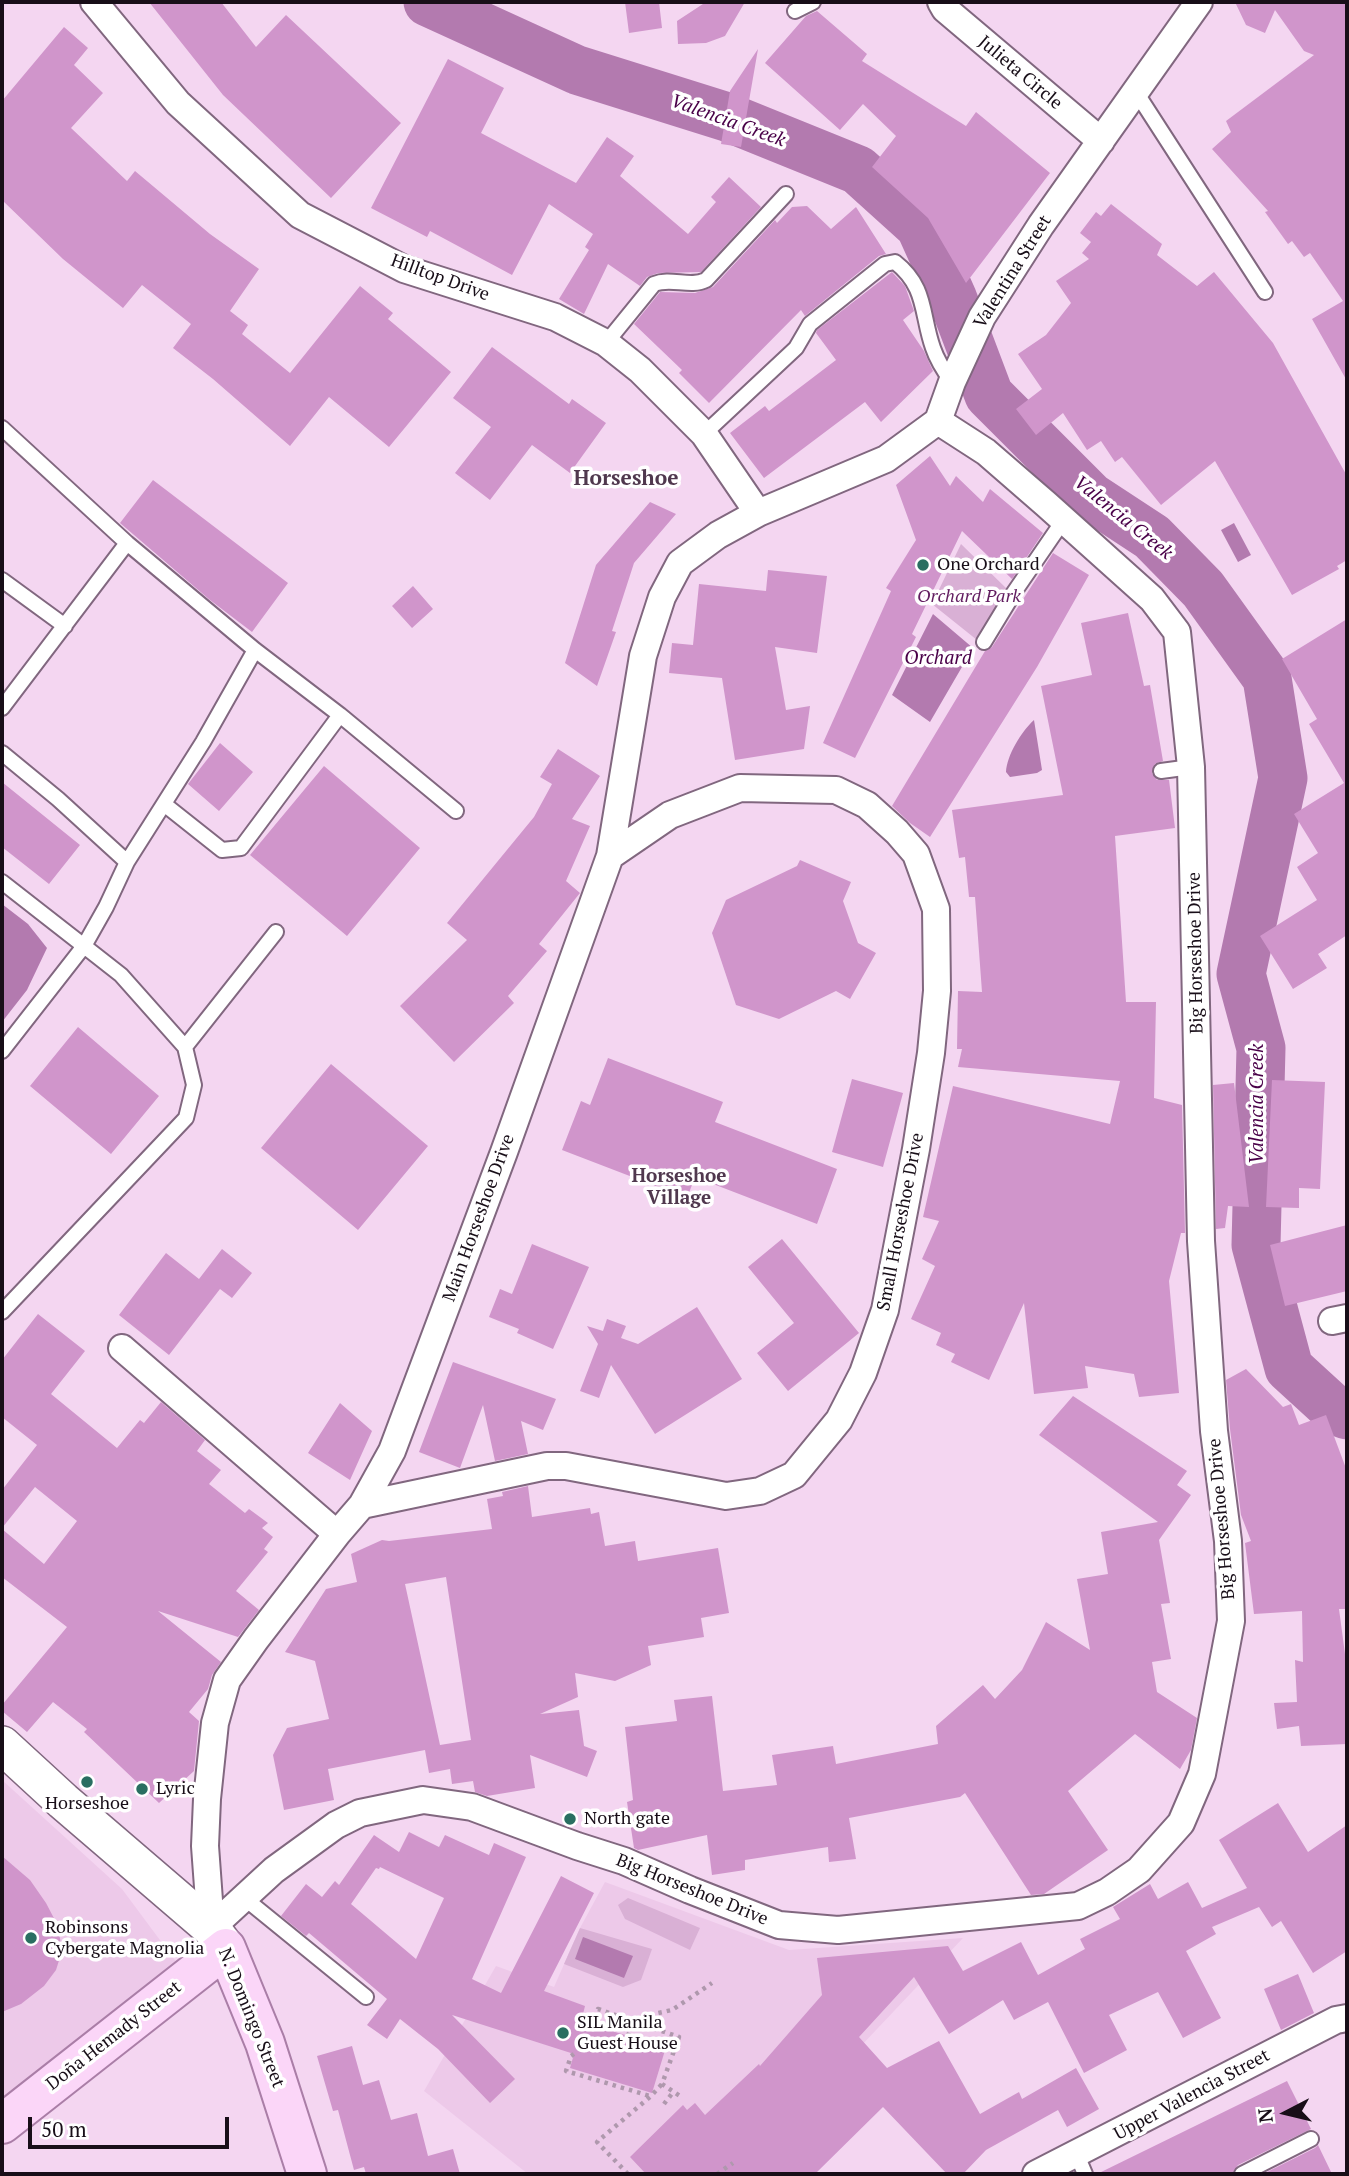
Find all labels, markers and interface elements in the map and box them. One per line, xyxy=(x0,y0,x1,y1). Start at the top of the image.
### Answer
street label: Julieta Circle xyxy=(973,32,1067,114)
water label: Valencia Creek xyxy=(668,90,788,152)
street label: Valentina Street xyxy=(970,211,1056,333)
street label: Hilltop Drive xyxy=(388,250,492,306)
district label: Horseshoe xyxy=(573,466,679,492)
water label: Valencia Creek xyxy=(1069,471,1177,565)
place label: One Orchard xyxy=(937,554,1040,576)
marker: One Orchard xyxy=(915,557,931,573)
park label: Orchard Park xyxy=(917,586,1021,608)
water label: Orchard xyxy=(904,648,972,670)
street label: Big Horseshoe Drive xyxy=(1184,872,1208,1034)
water label: Valencia Creek xyxy=(1247,1044,1269,1164)
street label: Main Horseshoe Drive xyxy=(439,1131,519,1305)
street label: Small Horseshoe Drive xyxy=(873,1131,929,1313)
district label: Horseshoe Village xyxy=(631,1166,727,1210)
street label: Big Horseshoe Drive xyxy=(1204,1437,1240,1601)
marker: Horseshoe xyxy=(79,1774,95,1790)
place label: Lyric xyxy=(156,1778,195,1800)
marker: Lyric xyxy=(134,1781,150,1797)
place label: Horseshoe xyxy=(45,1793,129,1815)
place label: North gate xyxy=(584,1808,670,1830)
marker: North gate xyxy=(562,1811,578,1827)
street label: Big Horseshoe Drive xyxy=(613,1850,771,1930)
place label: Robinsons Cybergate Magnolia xyxy=(45,1917,204,1960)
marker: Robinsons Cybergate Magnolia xyxy=(23,1930,39,1946)
street label: N. Domingo Street xyxy=(213,1945,289,2091)
street label: Doña Hemady Street xyxy=(42,1977,186,2095)
place label: SIL Manila Guest House xyxy=(577,2012,678,2054)
marker: SIL Manila Guest House xyxy=(555,2025,571,2041)
street label: Upper Valencia Street xyxy=(1110,2045,1274,2145)
north arrow xyxy=(1251,2078,1321,2148)
scale bar xyxy=(32,2102,233,2146)
text: N xyxy=(1251,2107,1278,2124)
text: 50 m xyxy=(41,2115,87,2143)

